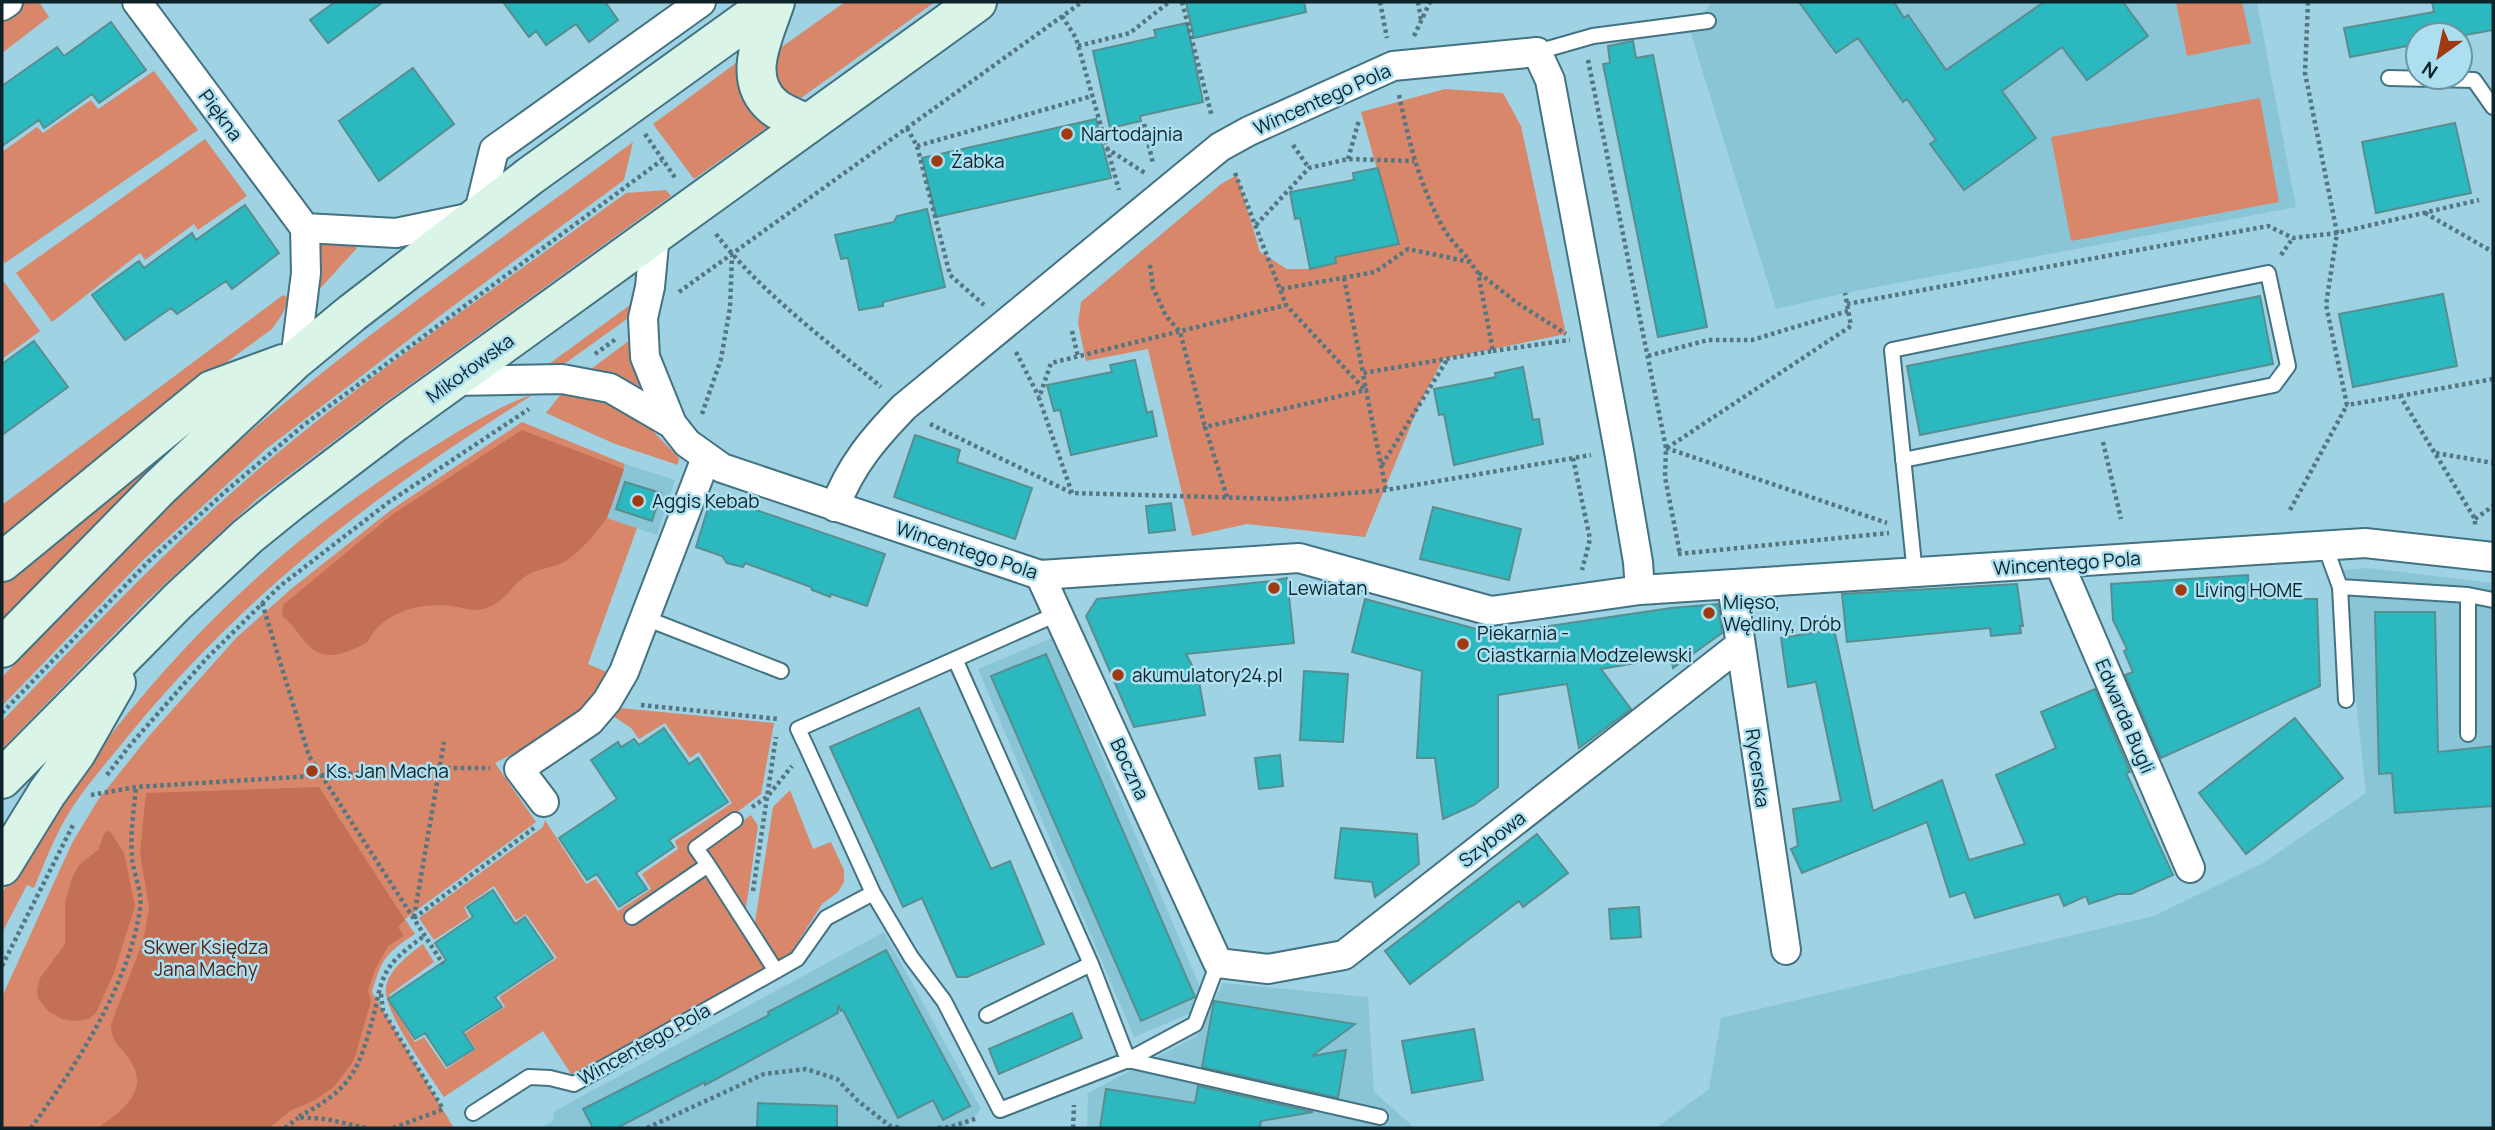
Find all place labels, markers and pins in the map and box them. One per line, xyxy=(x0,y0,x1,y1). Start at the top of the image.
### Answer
place label: Nartodajnia xyxy=(1081,121,1183,147)
marker: Nartodajnia xyxy=(1059,126,1075,142)
place label: Żabka xyxy=(951,148,1004,174)
marker: Żabka xyxy=(929,153,945,169)
place label: Aggis Kebab xyxy=(652,488,759,514)
marker: Aggis Kebab xyxy=(630,493,646,509)
place label: Lewiatan xyxy=(1288,575,1367,601)
place label: Living HOME xyxy=(2195,577,2303,603)
marker: Lewiatan xyxy=(1266,580,1282,596)
marker: Living HOME xyxy=(2173,582,2189,598)
place label: Mięso, Wędliny, Drób xyxy=(1723,589,1841,637)
marker: Mięso, Wędliny, Drób xyxy=(1701,605,1717,621)
place label: Piekarnia - Ciastkarnia Modzelewski xyxy=(1477,620,1692,668)
marker: Piekarnia - Ciastkarnia Modzelewski xyxy=(1455,636,1471,652)
place label: akumulatory24.pl xyxy=(1132,662,1283,688)
marker: akumulatory24.pl xyxy=(1110,667,1126,683)
place label: Ks. Jan Macha xyxy=(326,758,449,784)
marker: Ks. Jan Macha xyxy=(304,763,320,779)

